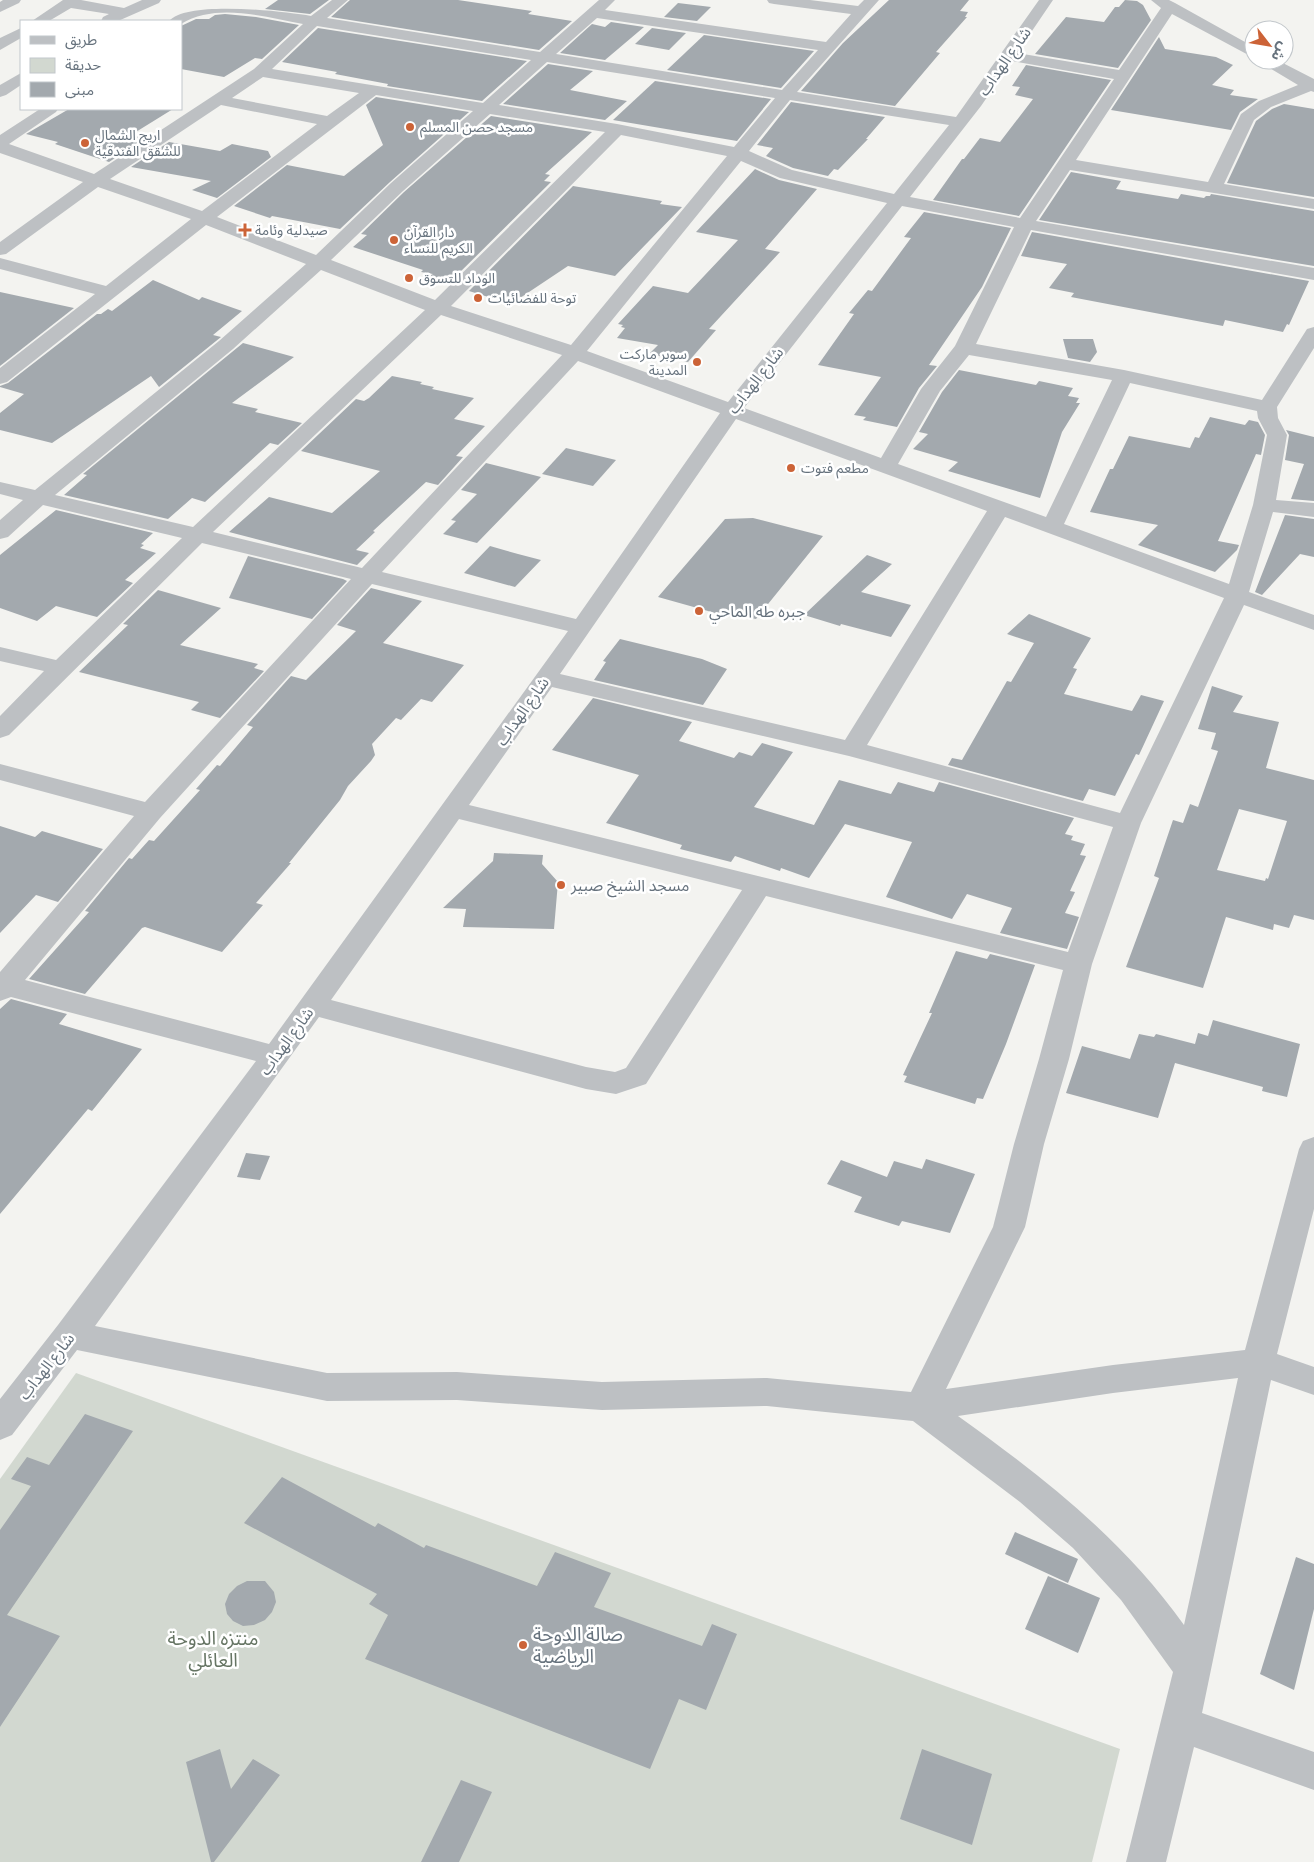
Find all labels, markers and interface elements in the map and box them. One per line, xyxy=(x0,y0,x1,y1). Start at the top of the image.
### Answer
legend xyxy=(20,20,182,110)
north arrow xyxy=(1244,20,1294,70)
street label: شارع الهداب xyxy=(974,23,1037,101)
text: طريق xyxy=(65,31,97,50)
text: ش xyxy=(1267,39,1292,64)
text: حديقة xyxy=(65,56,101,74)
text: مبنى xyxy=(65,81,94,99)
place label: مسجد حصن المسلم xyxy=(420,119,533,138)
marker: مسجد حصن المسلم xyxy=(404,121,416,133)
place label: اريج الشمال للشقق الفندقية xyxy=(95,127,181,161)
marker: اريج الشمال للشقق الفندقية xyxy=(79,137,91,149)
place label: صيدلية وئامة xyxy=(255,222,328,239)
marker: صيدلية وئامة xyxy=(239,224,251,236)
place label: دار القرآن الكريم للنساء xyxy=(404,224,473,259)
marker: دار القرآن الكريم للنساء xyxy=(388,234,400,246)
place label: الوداد للتسوق xyxy=(419,270,495,287)
marker: الوداد للتسوق xyxy=(403,272,415,284)
place label: توحة للفضائيات xyxy=(488,290,576,307)
marker: توحة للفضائيات xyxy=(472,292,484,304)
street label: شارع الهداب xyxy=(724,343,790,419)
place label: سوبر ماركت المدينة xyxy=(620,346,687,379)
marker: سوبر ماركت المدينة xyxy=(691,356,703,368)
place label: مطعم فتوت xyxy=(801,460,869,479)
marker: مطعم فتوت xyxy=(785,462,797,474)
place label: جبره طه الماحي xyxy=(709,602,805,624)
marker: جبره طه الماحي xyxy=(693,605,705,617)
street label: شارع الهداب xyxy=(492,673,555,751)
place label: مسجد الشيخ صبير xyxy=(570,876,689,898)
marker: مسجد الشيخ صبير xyxy=(555,879,567,891)
street label: شارع الهداب xyxy=(255,1004,320,1081)
street label: شارع الهداب xyxy=(15,1329,81,1405)
place label: صالة الدوحة الرياضية xyxy=(533,1624,623,1668)
park label: منتزه الدوحة العائلي xyxy=(167,1628,259,1675)
marker: صالة الدوحة الرياضية xyxy=(517,1639,529,1651)

